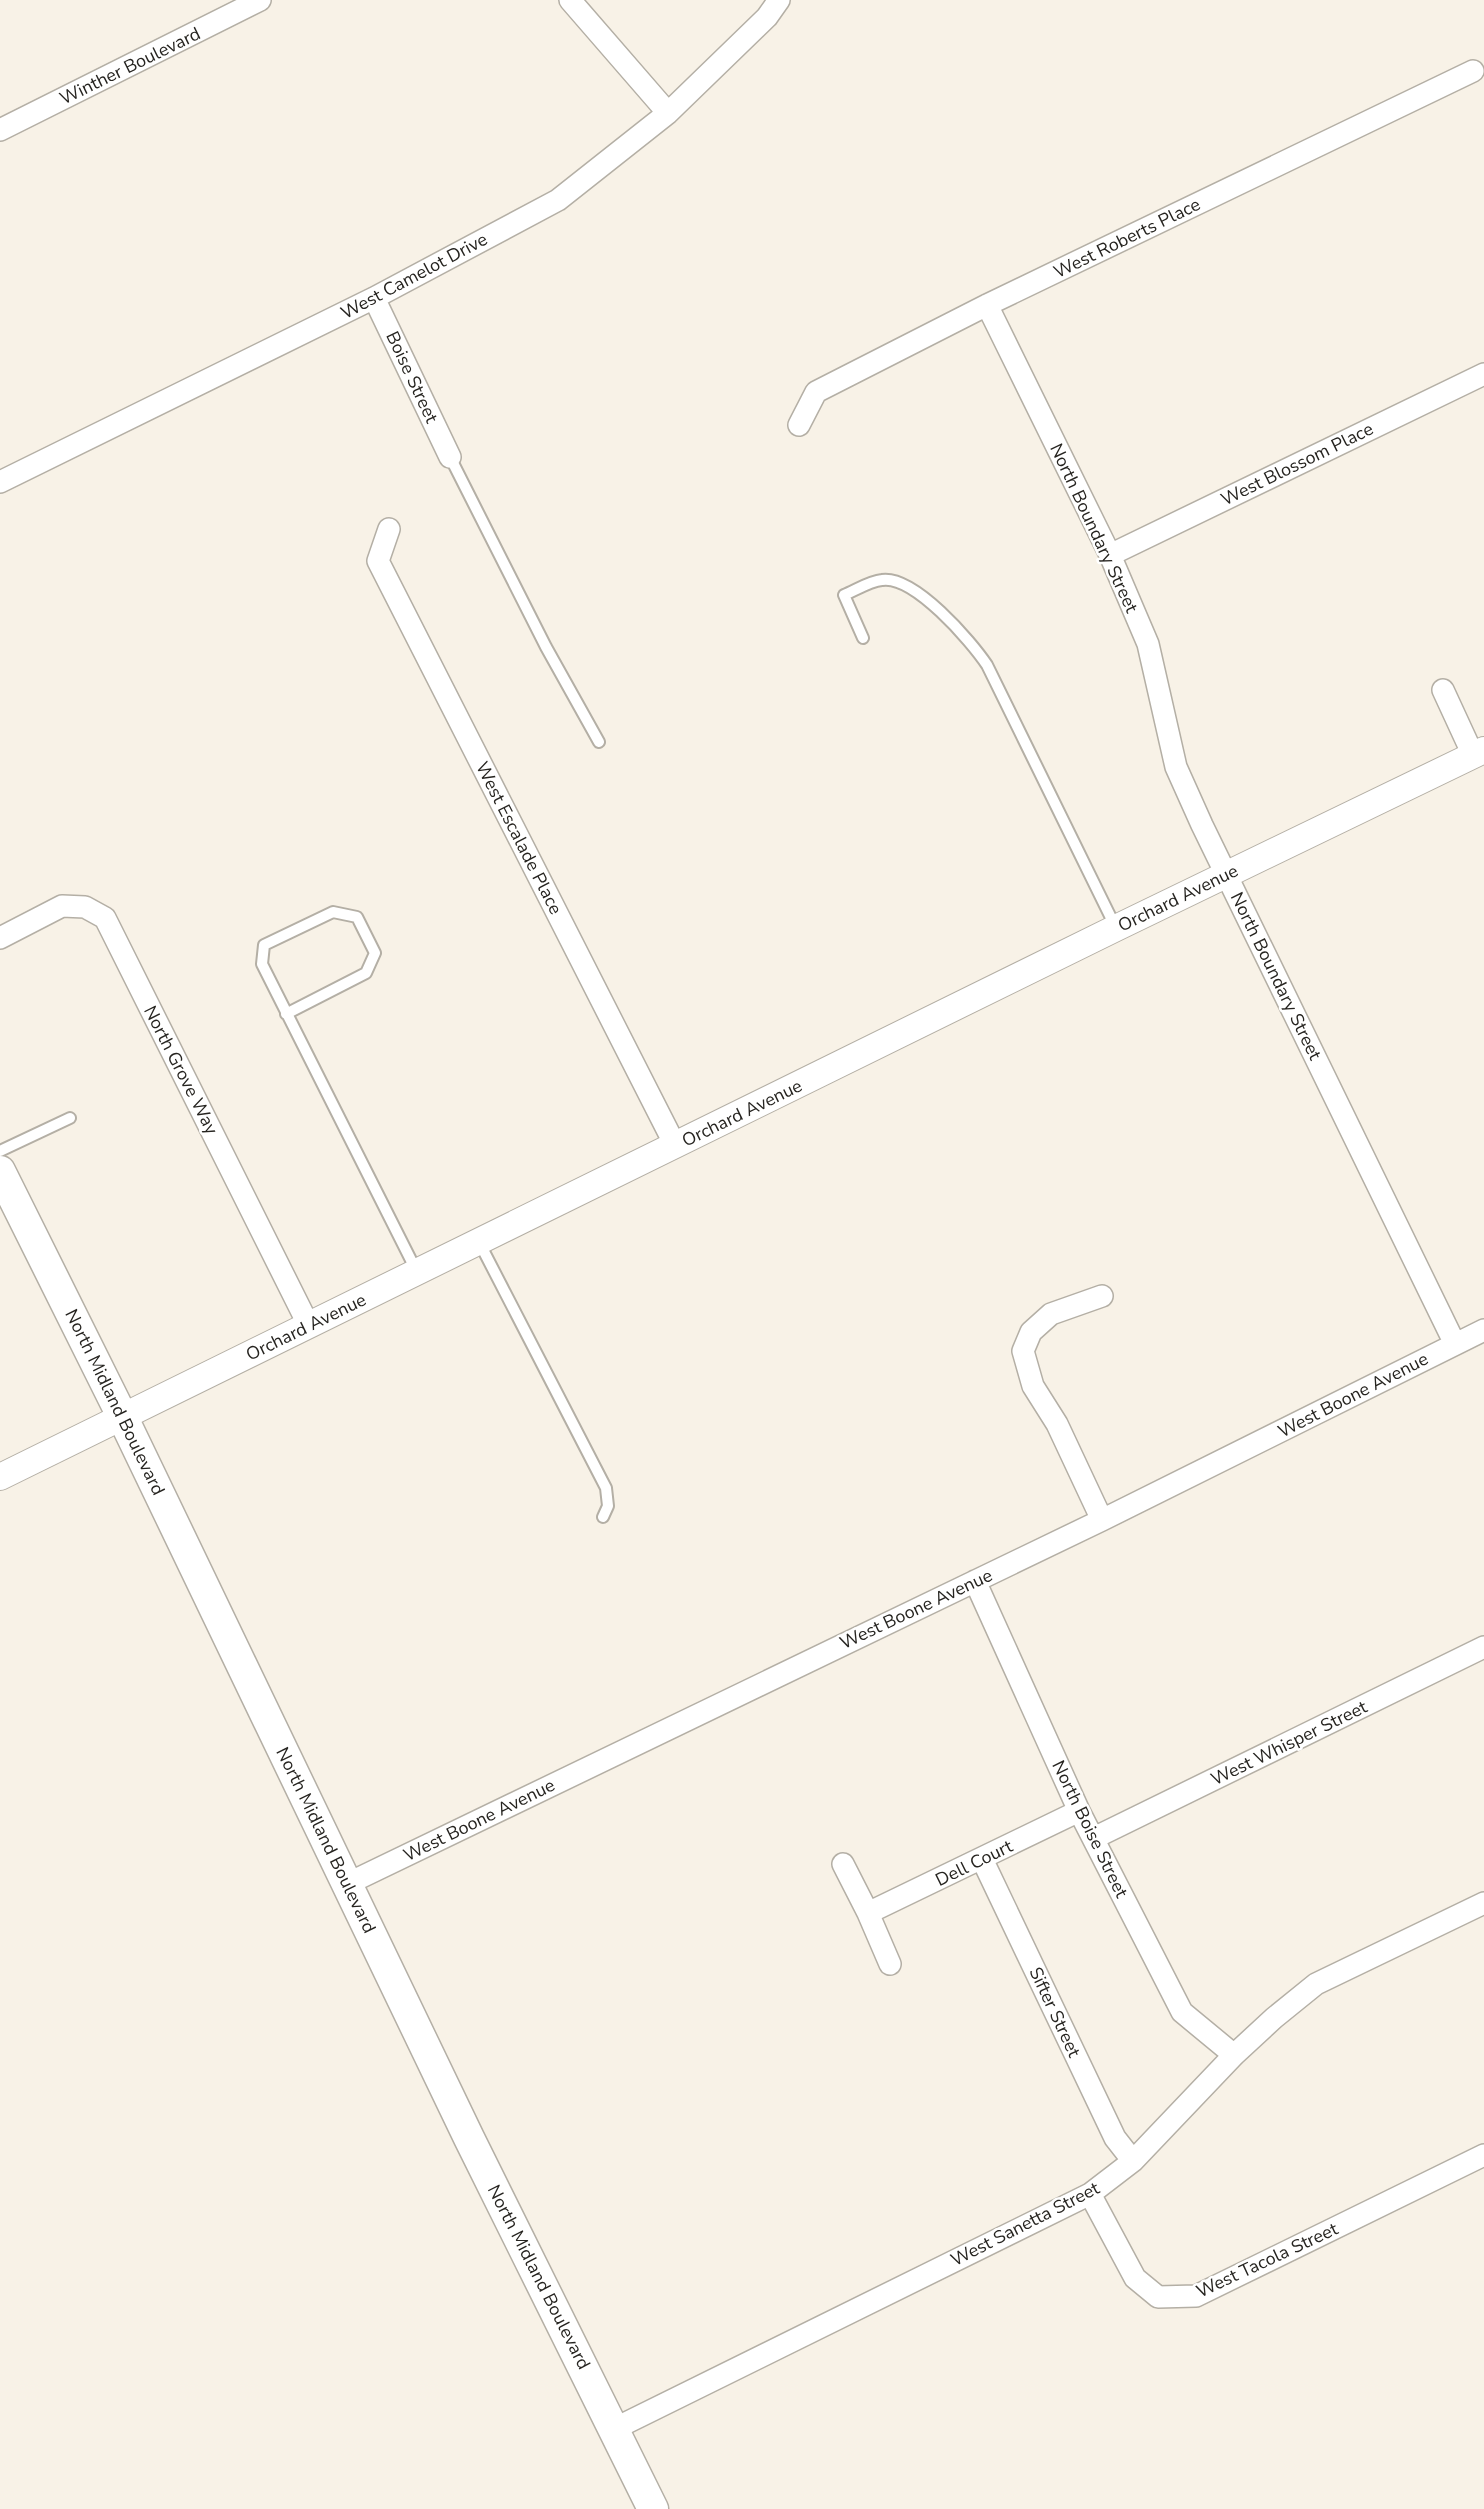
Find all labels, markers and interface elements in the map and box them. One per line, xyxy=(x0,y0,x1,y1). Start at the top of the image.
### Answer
street label: Winther Boulevard xyxy=(56,22,204,110)
street label: West Roberts Place xyxy=(1050,192,1204,284)
street label: West Camelot Drive xyxy=(336,227,492,325)
street label: Boise Street xyxy=(380,327,444,427)
street label: West Blossom Place xyxy=(1217,417,1377,511)
street label: North Boundary Street xyxy=(1044,440,1144,617)
street label: West Escalade Place xyxy=(470,758,568,918)
street label: Orchard Avenue xyxy=(1114,859,1242,937)
street label: North Boundary Street xyxy=(1225,888,1327,1065)
street label: North Grove Way xyxy=(138,1002,224,1139)
street label: Orchard Avenue xyxy=(678,1074,806,1152)
street label: Orchard Avenue xyxy=(242,1288,370,1366)
street label: North Midland Boulevard xyxy=(59,1305,171,1499)
street label: West Boone Avenue xyxy=(1274,1347,1432,1443)
street label: West Boone Avenue xyxy=(836,1563,996,1655)
street label: West Whisper Street xyxy=(1207,1694,1372,1791)
street label: North Midland Boulevard xyxy=(270,1743,382,1937)
street label: North Boise Street xyxy=(1046,1756,1134,1902)
street label: West Boone Avenue xyxy=(399,1773,559,1867)
street label: Dell Court xyxy=(931,1834,1017,1892)
street label: Sifter Street xyxy=(1024,1963,1087,2062)
street label: West Sanetta Street xyxy=(947,2176,1104,2272)
street label: North Midland Boulevard xyxy=(482,2181,596,2373)
street label: West Tacola Street xyxy=(1192,2216,1342,2303)

